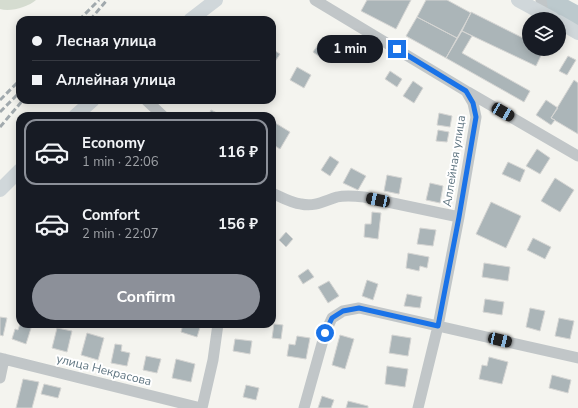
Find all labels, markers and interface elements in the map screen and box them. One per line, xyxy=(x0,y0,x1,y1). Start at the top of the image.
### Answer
map controls xyxy=(522,12,566,56)
button: layers xyxy=(522,12,566,56)
text: Лесная улица xyxy=(56,31,156,51)
callout: 1 min xyxy=(317,35,383,63)
text: 1 min xyxy=(333,40,367,58)
route end xyxy=(388,40,406,58)
text: Аллейная улица xyxy=(56,70,176,90)
car xyxy=(490,101,516,123)
street label: Аллейная улица xyxy=(439,114,469,208)
text: Economy xyxy=(82,133,145,153)
icon: car xyxy=(34,134,70,170)
text: 116 ₽ xyxy=(218,142,258,162)
text: 1 min · 22:06 xyxy=(82,153,158,171)
car xyxy=(365,192,391,208)
text: Comfort xyxy=(82,205,139,225)
icon: car xyxy=(34,206,70,242)
text: 156 ₽ xyxy=(218,214,258,234)
text: 2 min · 22:07 xyxy=(82,225,158,243)
button: Confirm xyxy=(32,274,260,320)
route start xyxy=(316,324,334,342)
car xyxy=(487,331,513,349)
street label: улица Некрасова xyxy=(55,350,153,390)

